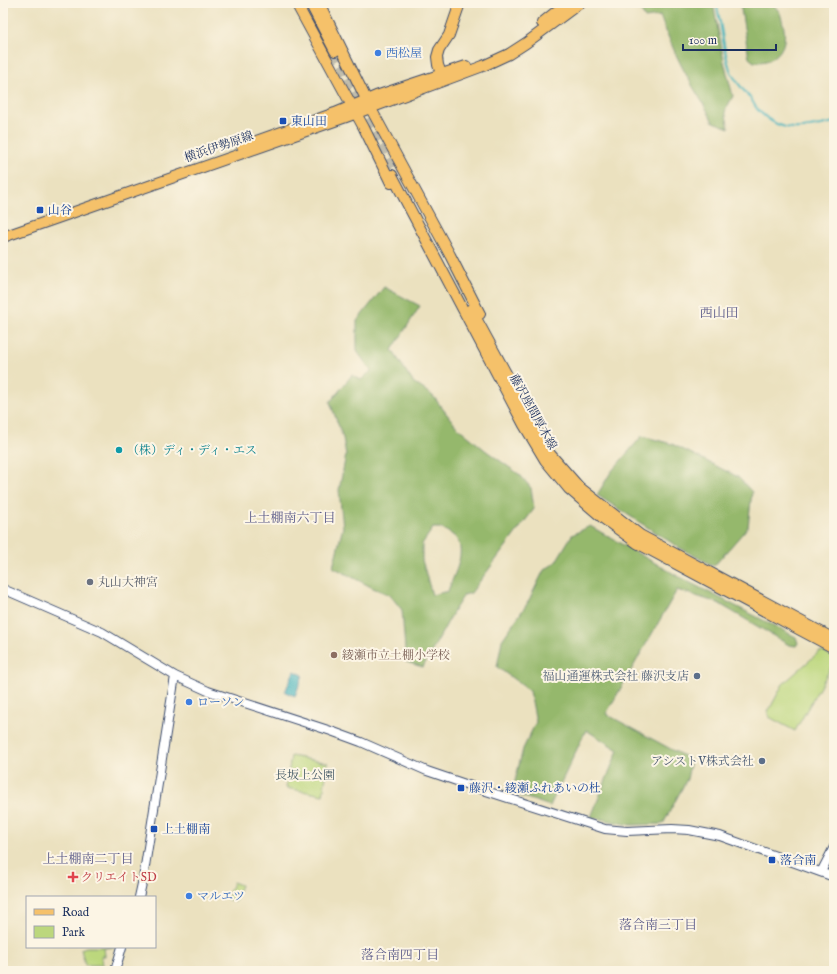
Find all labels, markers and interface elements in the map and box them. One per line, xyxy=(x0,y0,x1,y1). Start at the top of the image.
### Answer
scale bar xyxy=(683,26,776,52)
text: 100 m xyxy=(689,33,717,48)
place label: 西松屋 xyxy=(386,46,422,61)
marker: 西松屋 xyxy=(373,48,383,58)
place label: 東山田 xyxy=(291,114,327,129)
marker: 東山田 xyxy=(278,116,288,126)
street label: 横浜伊勢原線 xyxy=(183,128,255,166)
place label: 山谷 xyxy=(48,203,72,218)
marker: 山谷 xyxy=(35,205,45,215)
district label: 西山田 xyxy=(699,305,739,322)
street label: 藤沢座間厚木線 xyxy=(506,372,560,452)
place label: （株）ディ・ディ・エス xyxy=(127,443,257,458)
marker: （株）ディ・ディ・エス xyxy=(114,445,124,455)
district label: 上土棚南六丁目 xyxy=(244,510,336,527)
place label: 丸山大神宮 xyxy=(98,575,158,590)
marker: 丸山大神宮 xyxy=(85,577,95,587)
place label: 綾瀬市立土棚小学校 xyxy=(342,648,450,663)
marker: 綾瀬市立土棚小学校 xyxy=(329,650,339,660)
place label: 福山通運株式会社 藤沢支店 xyxy=(542,669,689,684)
marker: 福山通運株式会社 藤沢支店 xyxy=(692,671,702,681)
place label: ローソン xyxy=(197,695,245,710)
marker: ローソン xyxy=(184,697,194,707)
place label: アシストV株式会社 xyxy=(651,754,754,769)
marker: アシストV株式会社 xyxy=(757,756,767,766)
park label: 長坂上公園 xyxy=(275,768,335,783)
place label: 藤沢・綾瀬ふれあいの杜 xyxy=(469,781,601,796)
marker: 藤沢・綾瀬ふれあいの杜 xyxy=(456,783,466,793)
place label: 上土棚南 xyxy=(162,822,210,837)
marker: 上土棚南 xyxy=(149,824,159,834)
district label: 上土棚南二丁目 xyxy=(42,851,134,868)
place label: 落合南 xyxy=(780,853,816,868)
marker: 落合南 xyxy=(767,855,777,865)
place label: クリエイトSD xyxy=(81,870,157,885)
marker: クリエイトSD xyxy=(68,872,78,882)
place label: マルエツ xyxy=(197,889,245,904)
marker: マルエツ xyxy=(184,891,194,901)
legend xyxy=(26,896,156,948)
text: Road xyxy=(62,905,90,920)
district label: 落合南三丁目 xyxy=(619,917,697,934)
text: Park xyxy=(62,925,85,940)
district label: 落合南四丁目 xyxy=(361,947,439,964)

